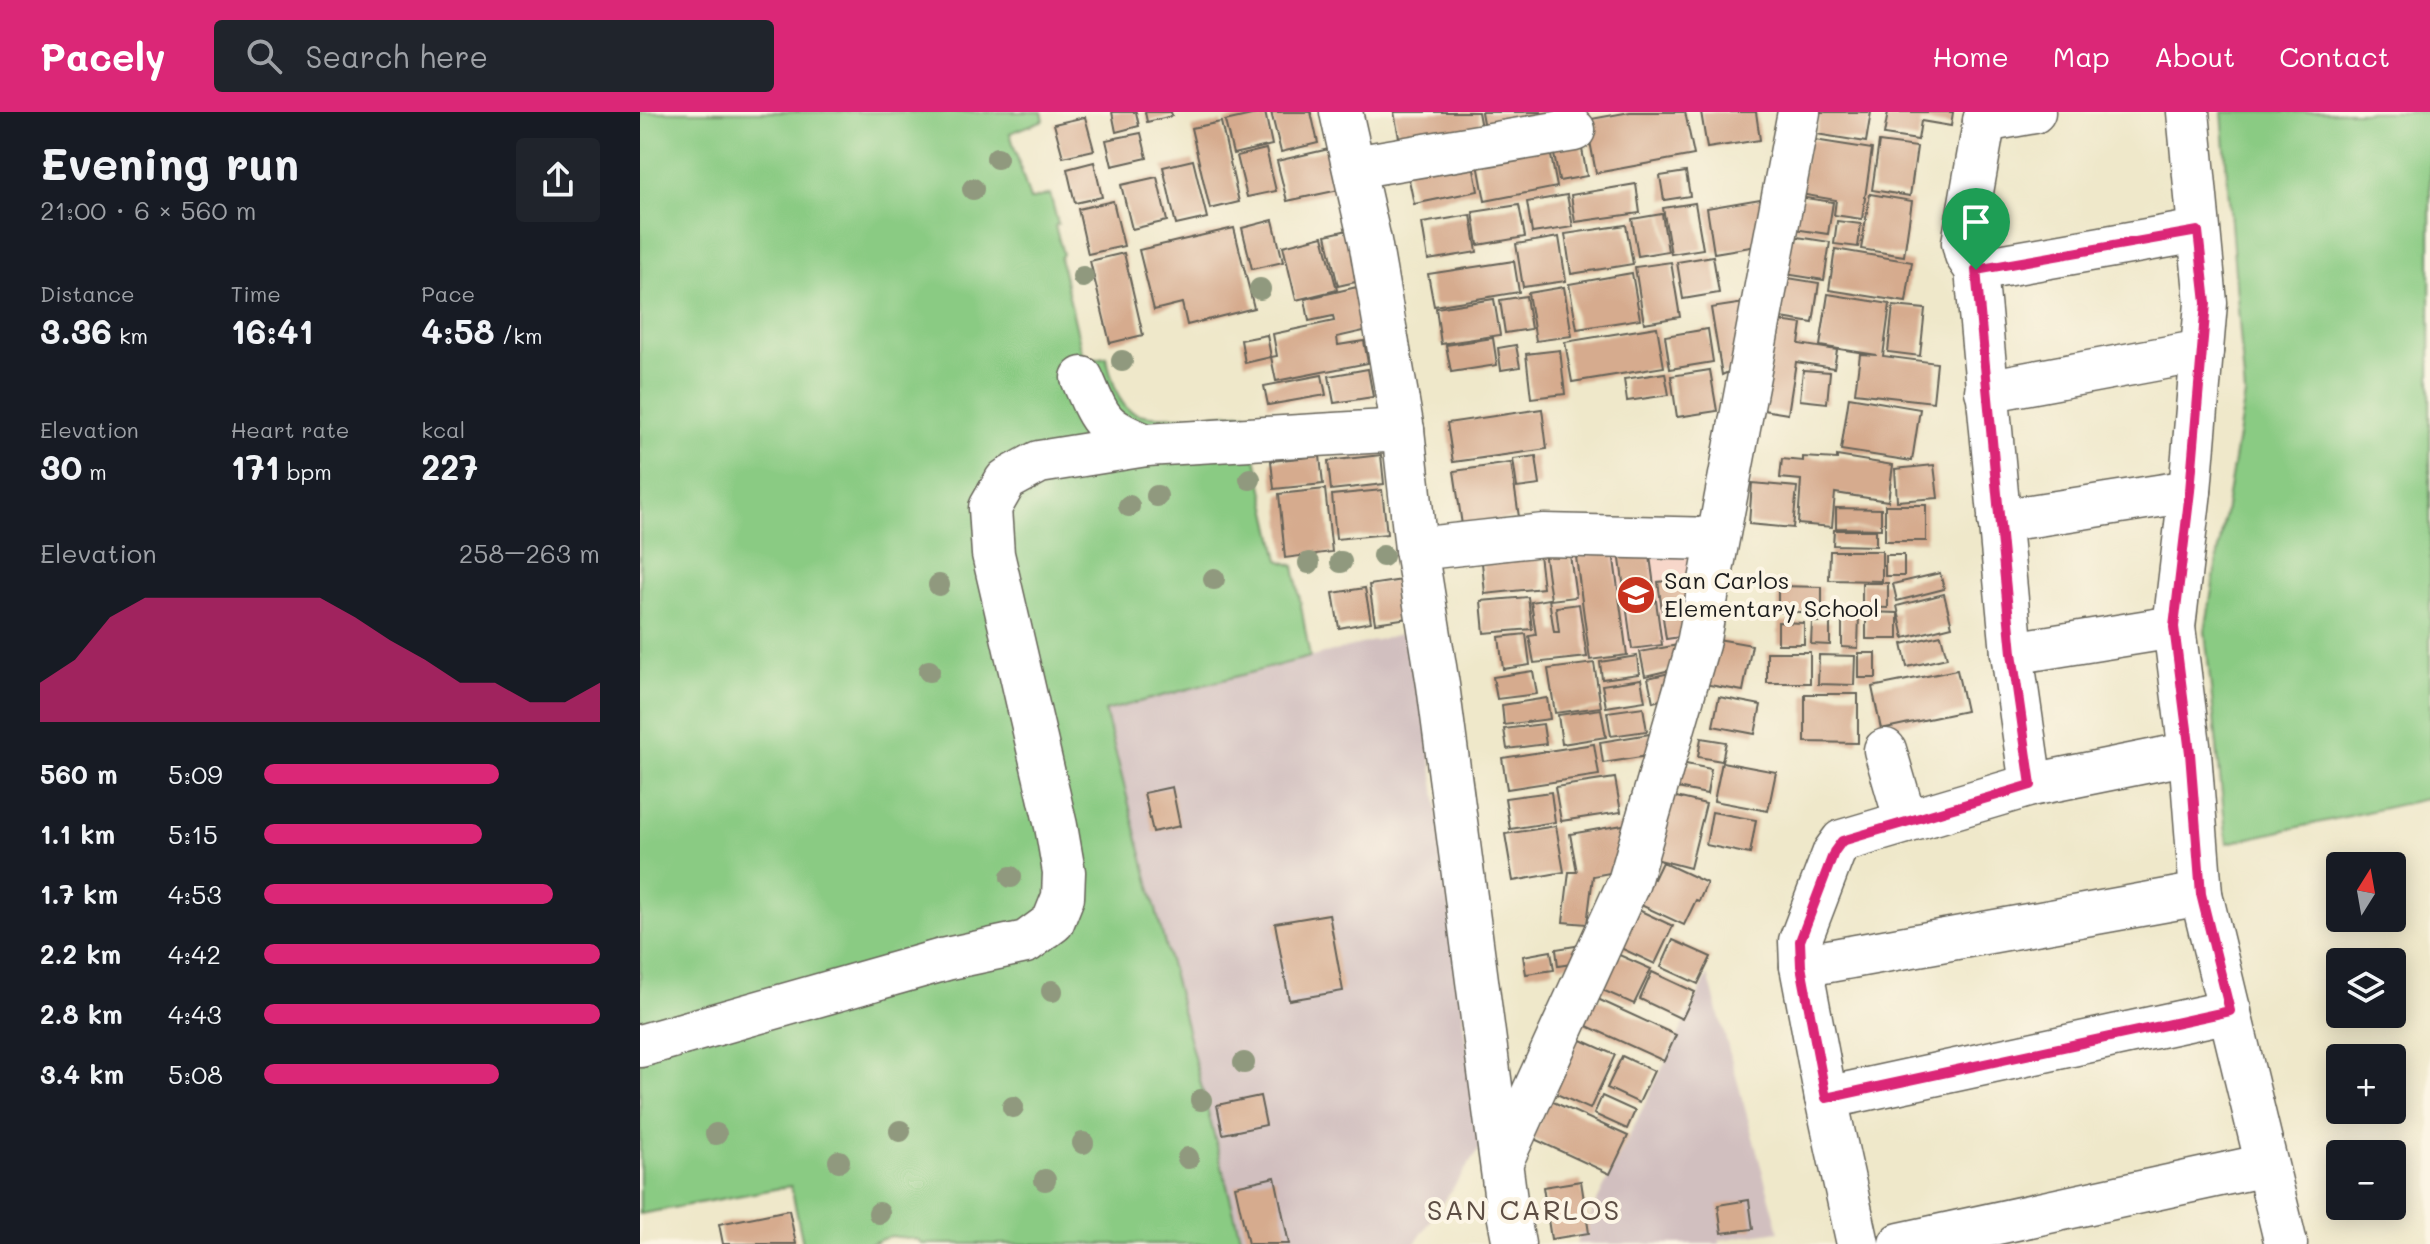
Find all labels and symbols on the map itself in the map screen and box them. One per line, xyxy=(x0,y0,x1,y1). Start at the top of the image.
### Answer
pin xyxy=(1942,188,2010,270)
place label: San Carlos Elementary School xyxy=(1664,564,1879,623)
school or university icon: San Carlos Elementary School xyxy=(1615,574,1657,616)
north arrow xyxy=(2326,852,2406,932)
district label: SAN CARLOS xyxy=(1427,1191,1621,1227)

